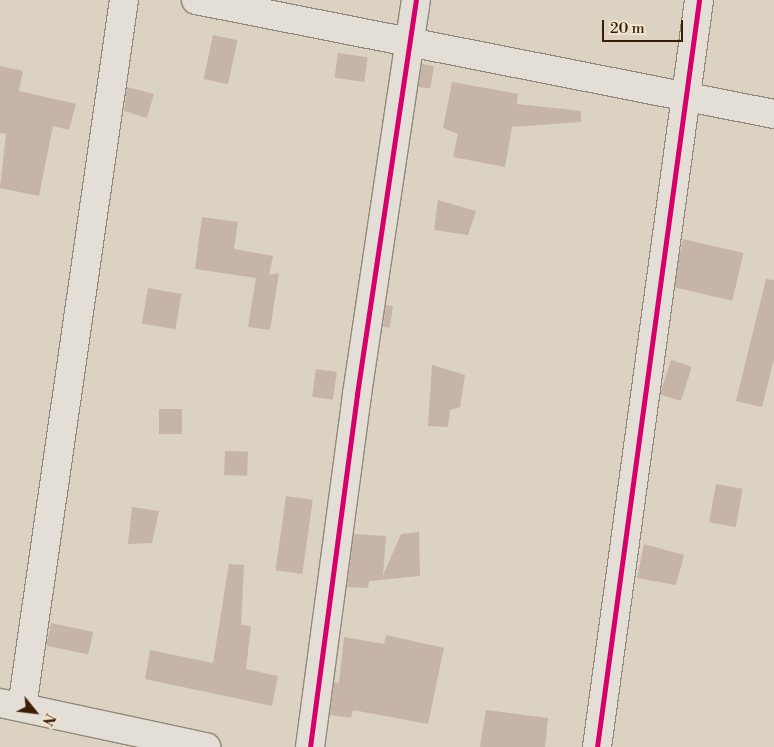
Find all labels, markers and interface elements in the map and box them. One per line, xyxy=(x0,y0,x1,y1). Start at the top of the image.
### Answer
scale bar xyxy=(604,10,685,42)
text: 20 m xyxy=(610,19,645,38)
north arrow xyxy=(10,687,60,737)
text: N xyxy=(38,710,59,728)

